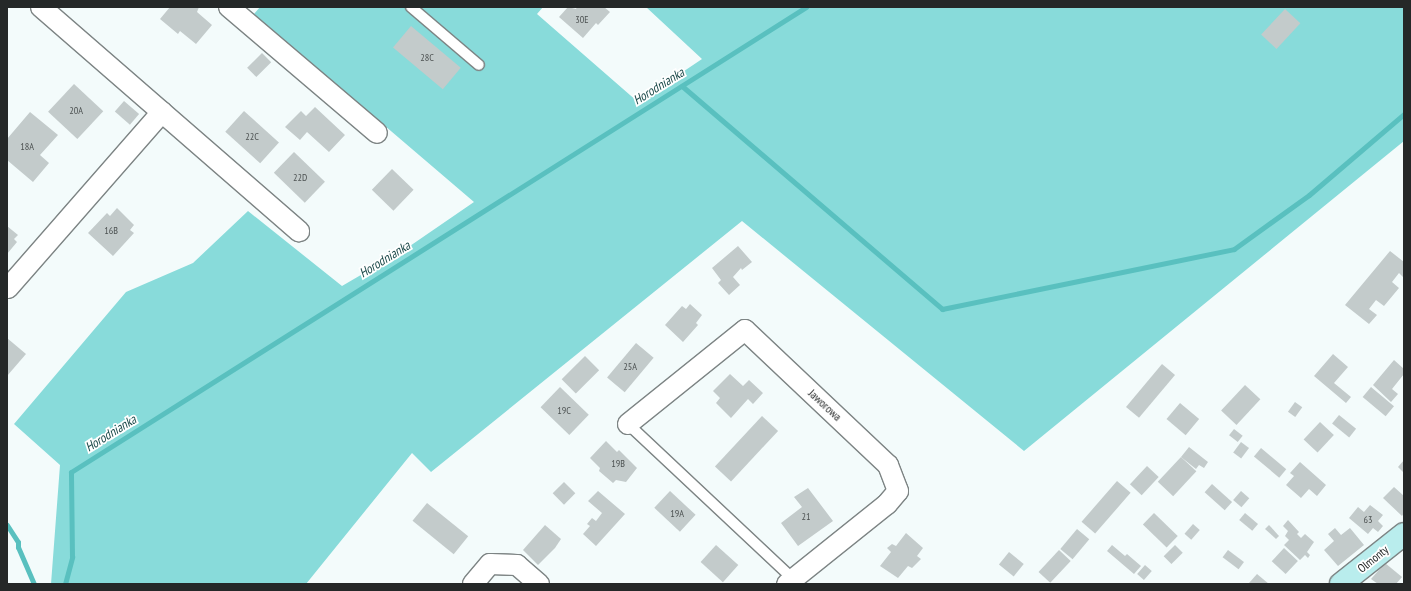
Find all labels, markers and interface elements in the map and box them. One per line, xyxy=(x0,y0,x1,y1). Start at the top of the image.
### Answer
house number: 30E xyxy=(575,14,589,26)
house number: 28C xyxy=(420,52,434,64)
water label: Horodnianka xyxy=(631,65,687,109)
house number: 20A xyxy=(69,105,83,117)
house number: 22C xyxy=(245,131,259,143)
house number: 18A xyxy=(20,141,34,153)
house number: 22D xyxy=(293,172,307,184)
house number: 16B xyxy=(104,225,118,237)
water label: Horodnianka xyxy=(357,238,413,282)
house number: 25A xyxy=(623,361,637,373)
street label: Jaworowa xyxy=(805,386,845,424)
house number: 19C xyxy=(557,405,571,417)
water label: Horodnianka xyxy=(83,412,139,456)
house number: 19B xyxy=(611,458,625,470)
house number: 19A xyxy=(670,508,684,520)
house number: 21 xyxy=(802,511,810,523)
house number: 63 xyxy=(1364,514,1372,526)
street label: Olmonty xyxy=(1355,542,1391,576)

